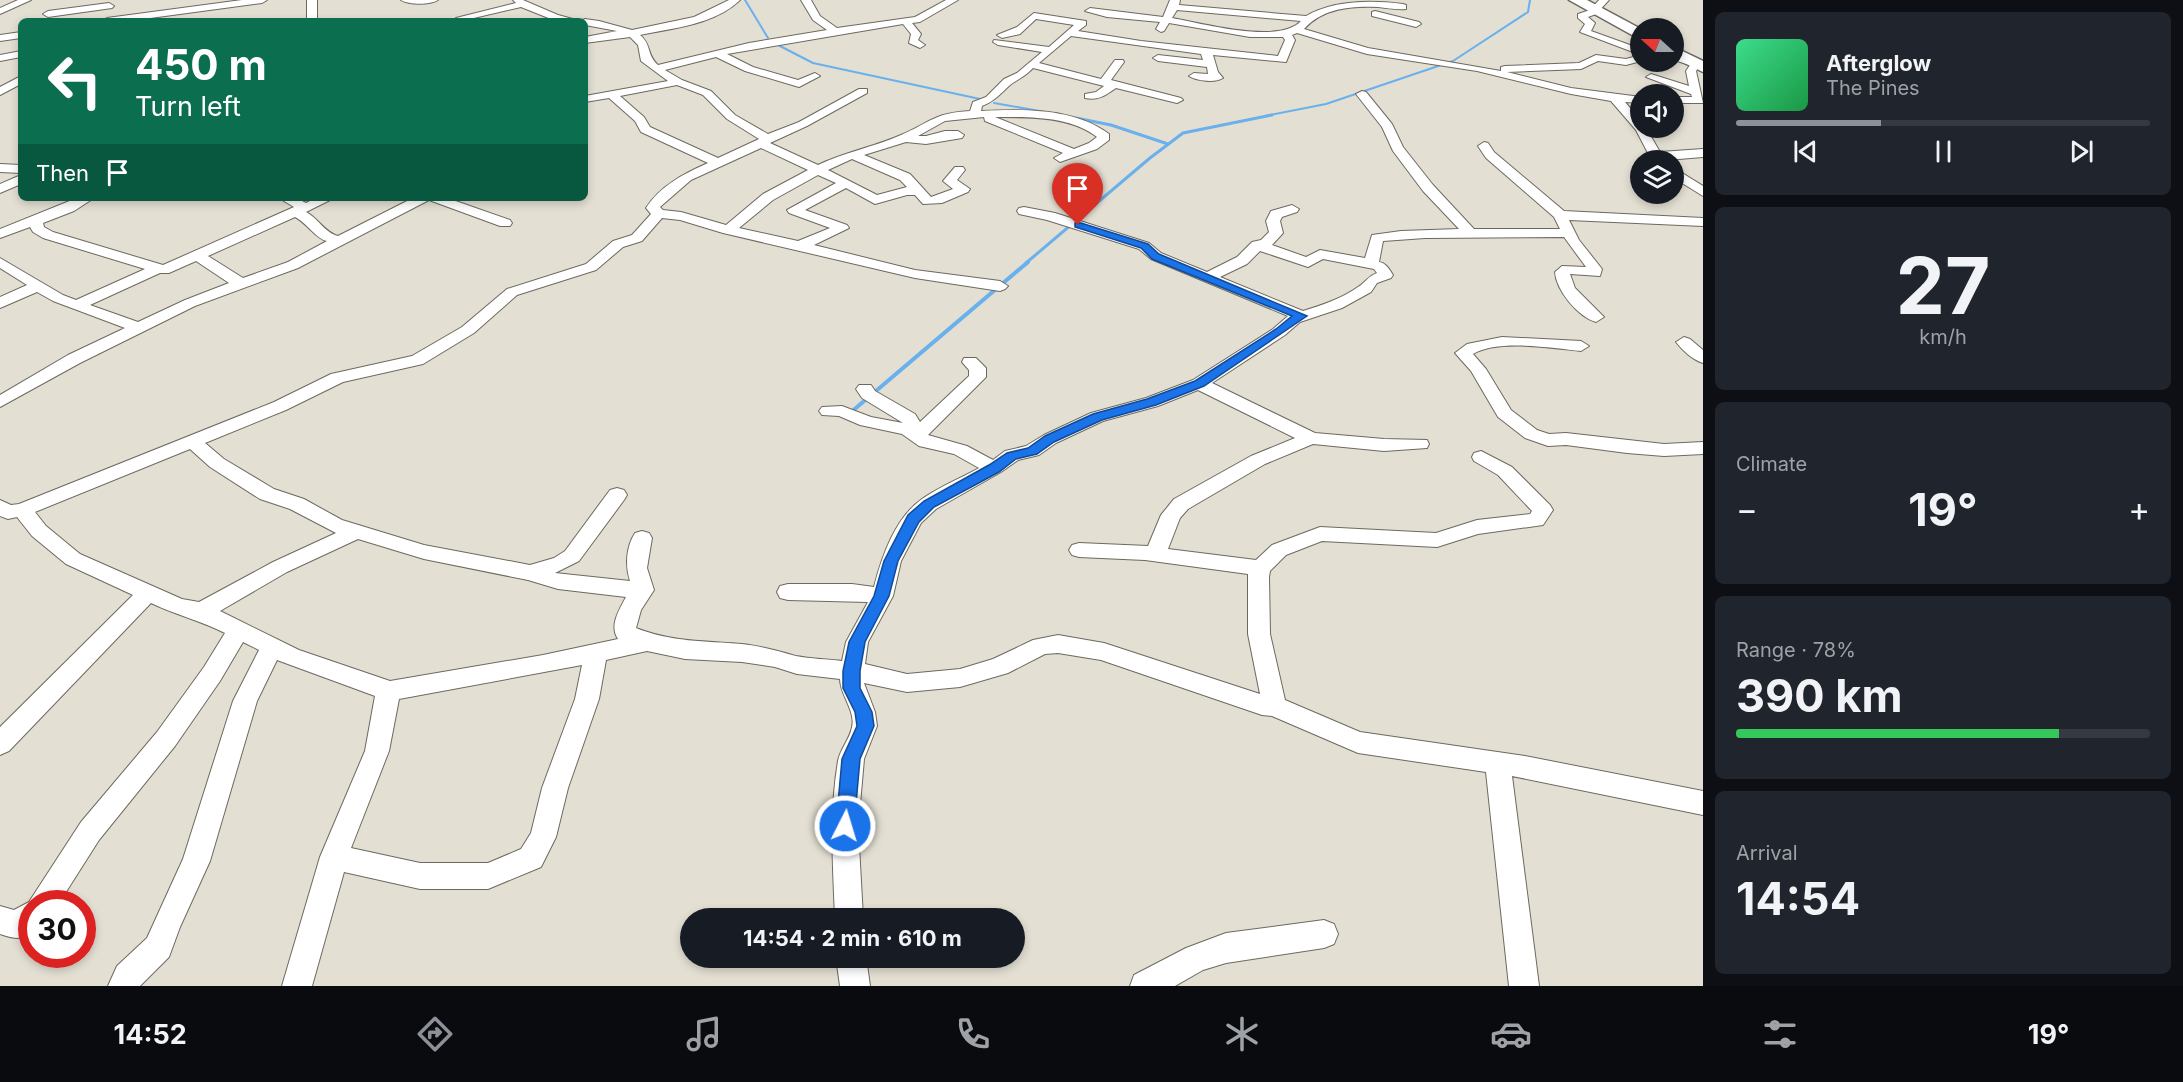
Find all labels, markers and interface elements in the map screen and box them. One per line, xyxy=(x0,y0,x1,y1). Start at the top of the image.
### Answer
north arrow xyxy=(1630,18,1684,72)
map controls xyxy=(1630,18,1684,204)
text: 450 m xyxy=(135,39,267,90)
icon: left xyxy=(36,42,114,120)
text: Afterglow xyxy=(1826,50,1931,76)
text: The Pines xyxy=(1826,76,1920,100)
button: sound xyxy=(1630,84,1684,138)
text: Turn left xyxy=(135,90,241,123)
icon: previous xyxy=(1789,135,1822,168)
icon: pause xyxy=(1927,135,1960,168)
icon: next xyxy=(2065,135,2098,168)
button: layers xyxy=(1630,150,1684,204)
icon: arrive xyxy=(101,156,134,189)
text: Then xyxy=(36,160,89,186)
pin xyxy=(1052,163,1103,225)
icon: arrive xyxy=(1061,172,1094,205)
text: 27 xyxy=(1896,238,1990,333)
text: km/h xyxy=(1919,325,1967,349)
text: Climate xyxy=(1736,452,1807,476)
text: 19° xyxy=(1908,482,1978,537)
text: − xyxy=(1736,489,1758,529)
text: + xyxy=(2128,489,2150,529)
text: Range · 78% xyxy=(1736,638,1856,662)
text: 390 km xyxy=(1736,668,1902,723)
position arrow xyxy=(813,794,877,858)
text: Arrival xyxy=(1736,841,1798,865)
text: 14:54 xyxy=(1736,871,1860,926)
speed limit sign: 30 xyxy=(18,890,96,968)
text: 14:54 · 2 min · 610 m xyxy=(743,925,962,951)
icon: directions xyxy=(414,1013,456,1055)
icon: music xyxy=(683,1013,725,1055)
icon: phone xyxy=(952,1013,994,1055)
icon: climate xyxy=(1221,1013,1263,1055)
icon: car xyxy=(1490,1013,1532,1055)
icon: filters xyxy=(1759,1013,1801,1055)
text: 14:52 xyxy=(114,1018,187,1051)
text: 19° xyxy=(2028,1018,2069,1051)

